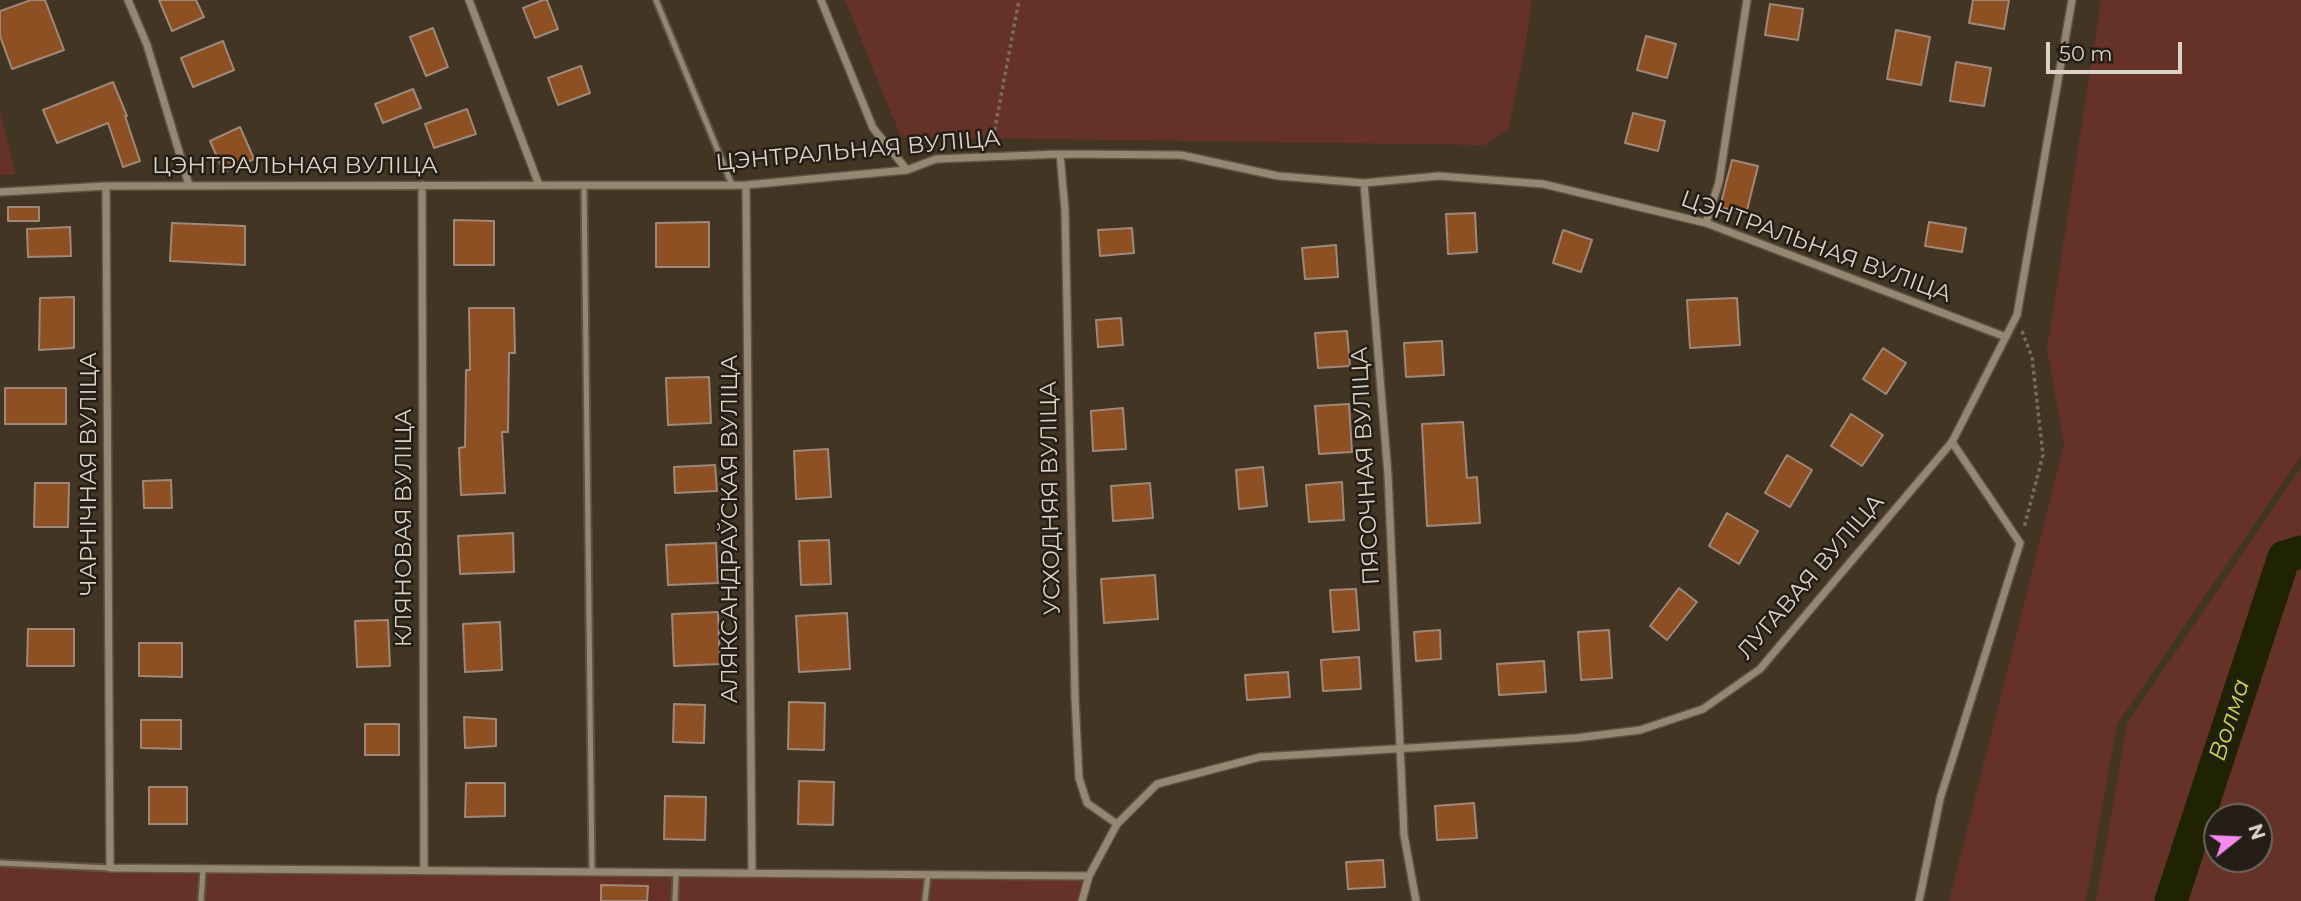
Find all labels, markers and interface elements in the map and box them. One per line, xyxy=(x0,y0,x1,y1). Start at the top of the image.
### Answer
scale bar xyxy=(2049,28,2186,72)
text: 50 m xyxy=(2059,41,2113,66)
street label: ЦЭНТРАЛЬНАЯ ВУЛІЦА xyxy=(714,125,1002,177)
street label: ЦЭНТРАЛЬНАЯ ВУЛІЦА xyxy=(152,152,438,180)
street label: ЦЭНТРАЛЬНАЯ ВУЛІЦА xyxy=(1677,185,1955,309)
street label: ПЯСОЧНАЯ ВУЛІЦА xyxy=(1346,346,1386,586)
street label: ЧАРНІЧНАЯ ВУЛІЦА xyxy=(75,352,103,596)
street label: АЛЯКСАНДРАЎСКАЯ ВУЛІЦА xyxy=(716,355,744,703)
street label: УСХОДНЯЯ ВУЛІЦА xyxy=(1035,381,1067,615)
street label: КЛЯНОВАЯ ВУЛІЦА xyxy=(390,409,418,647)
street label: ЛУГАВАЯ ВУЛІЦА xyxy=(1732,489,1890,665)
water label: Волма xyxy=(2203,676,2257,764)
north arrow xyxy=(2203,803,2273,873)
text: N xyxy=(2243,821,2270,843)

